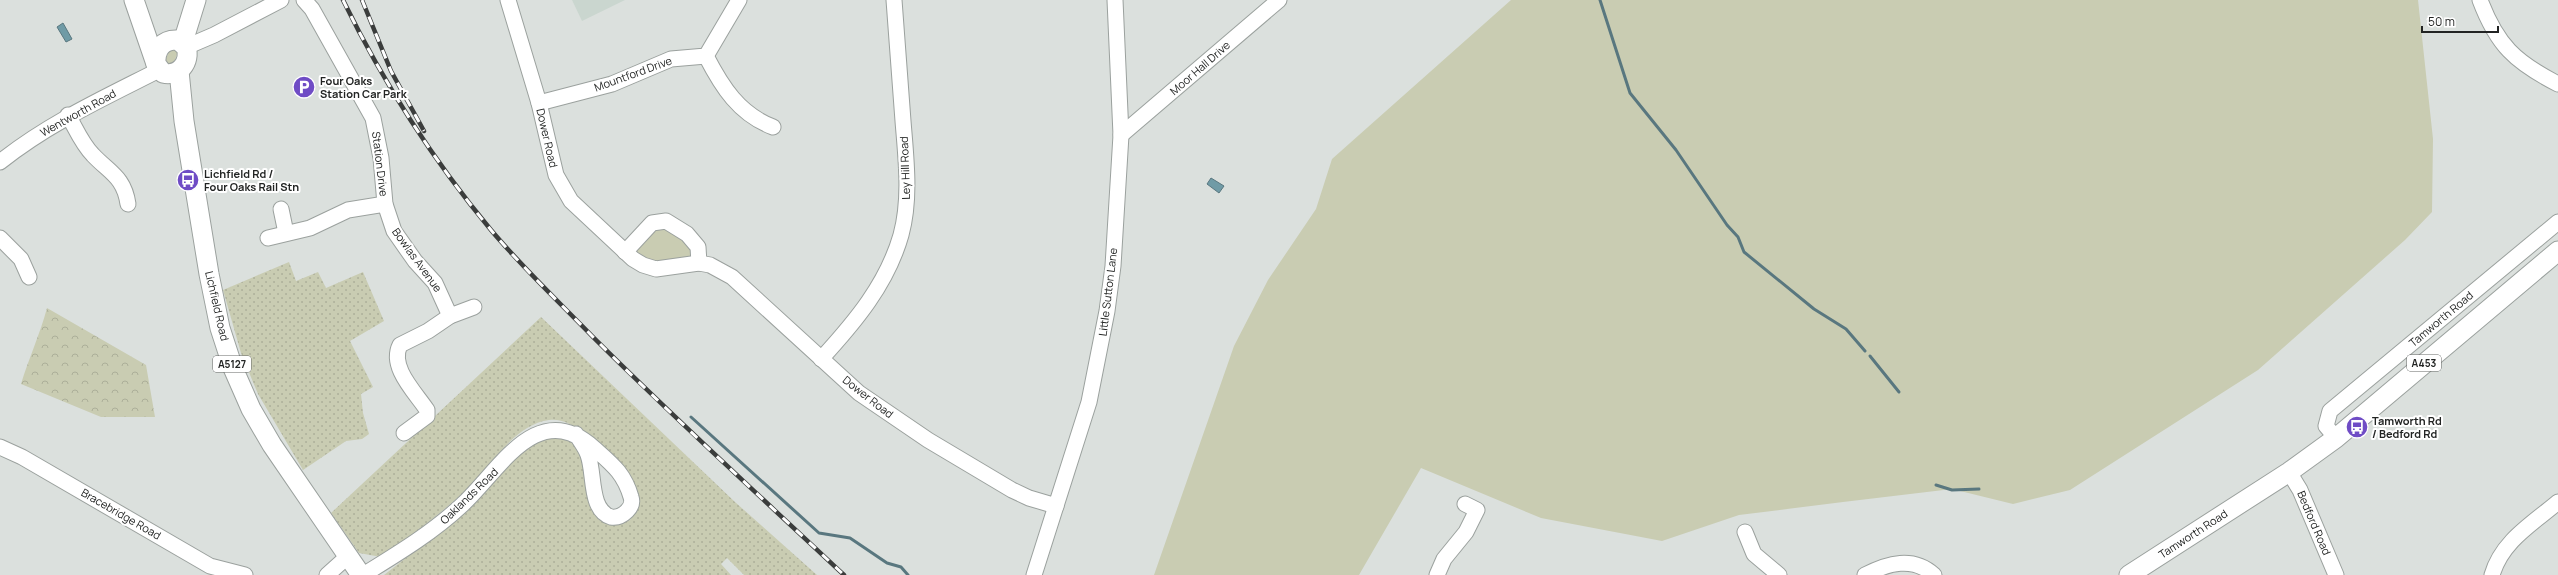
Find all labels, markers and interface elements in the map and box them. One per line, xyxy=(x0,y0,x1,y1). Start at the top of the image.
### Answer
scale bar xyxy=(2422,8,2498,34)
text: 50 m xyxy=(2428,13,2455,30)
street label: Moor Hall Drive xyxy=(1166,37,1233,98)
street label: Mountford Drive xyxy=(592,52,674,95)
place label: Four Oaks Station Car Park xyxy=(320,73,408,101)
parking icon: Four Oaks Station Car Park xyxy=(291,74,317,100)
street label: Wentworth Road xyxy=(37,85,118,140)
street label: Dower Road xyxy=(533,107,562,169)
street label: Station Drive xyxy=(369,131,392,198)
street label: Ley Hill Road xyxy=(896,136,913,200)
place label: Lichfield Rd / Four Oaks Rail Stn xyxy=(204,166,299,194)
bus stop icon: Lichfield Rd / Four Oaks Rail Stn xyxy=(175,167,201,193)
street label: Bowlas Avenue xyxy=(389,225,446,295)
street label: Little Sutton Lane xyxy=(1095,246,1120,337)
street label: Lichfield Road xyxy=(202,269,233,342)
street label: Tamworth Road xyxy=(2406,287,2476,350)
road number: A453 xyxy=(2407,355,2441,371)
road number: A5127 xyxy=(213,356,251,372)
street label: Dower Road xyxy=(840,372,897,421)
place label: Tamworth Rd / Bedford Rd xyxy=(2372,413,2442,441)
bus stop icon: Tamworth Rd / Bedford Rd xyxy=(2344,414,2370,440)
street label: Oaklands Road xyxy=(436,464,501,527)
street label: Bracebridge Road xyxy=(79,485,164,542)
street label: Bedford Road xyxy=(2294,488,2335,557)
street label: Tamworth Road xyxy=(2155,506,2230,561)

